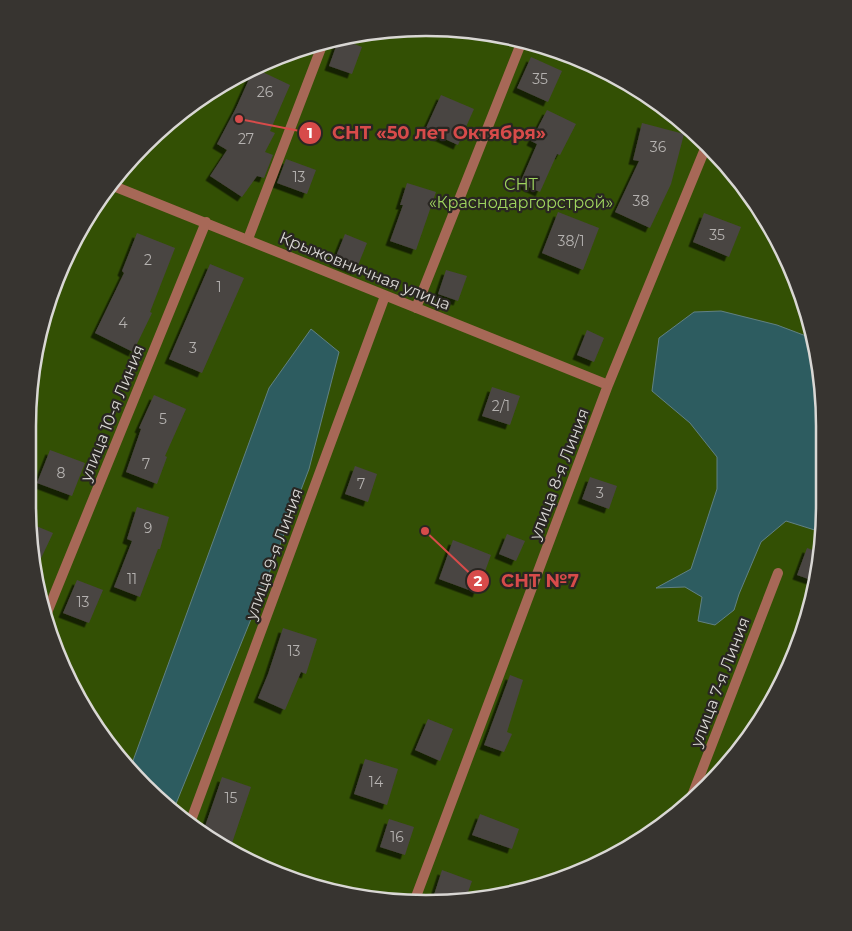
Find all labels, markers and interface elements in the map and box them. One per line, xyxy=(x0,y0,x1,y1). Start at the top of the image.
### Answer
house number: 35 xyxy=(532,70,548,88)
house number: 26 xyxy=(257,83,274,101)
callout: СНТ «50 лет Октября» xyxy=(297,116,556,149)
text: СНТ «50 лет Октября» xyxy=(332,122,546,144)
text: 1 xyxy=(307,123,313,142)
house number: 27 xyxy=(238,130,254,148)
house number: 36 xyxy=(650,138,667,156)
house number: 13 xyxy=(293,168,306,186)
park label: СНТ «Краснодаргорстрой» xyxy=(429,175,613,212)
house number: 38 xyxy=(633,192,649,210)
house number: 35 xyxy=(709,226,725,244)
street label: Крыжовничная улица xyxy=(277,228,453,314)
house number: 38/1 xyxy=(558,232,585,250)
house number: 2 xyxy=(144,251,152,269)
house number: 1 xyxy=(216,278,222,296)
house number: 4 xyxy=(118,314,128,332)
house number: 3 xyxy=(189,339,197,357)
street label: улица 10-я Линия xyxy=(76,342,148,485)
house number: 2/1 xyxy=(492,397,510,415)
street label: улица 8-я Линия xyxy=(525,406,593,543)
house number: 5 xyxy=(159,410,167,428)
house number: 7 xyxy=(142,455,150,473)
house number: 8 xyxy=(57,464,66,482)
house number: 7 xyxy=(357,475,365,493)
house number: 3 xyxy=(596,484,604,502)
street label: улица 9-я Линия xyxy=(241,486,307,623)
house number: 9 xyxy=(144,519,152,537)
callout: СНТ №7 xyxy=(466,564,589,597)
house number: 11 xyxy=(127,570,137,588)
text: СНТ №7 xyxy=(501,570,579,592)
text: 2 xyxy=(474,571,483,590)
house number: 13 xyxy=(77,593,90,611)
street label: улица 7-я Линия xyxy=(686,614,754,751)
house number: 13 xyxy=(288,642,301,660)
house number: 14 xyxy=(369,773,384,791)
house number: 15 xyxy=(225,789,238,807)
house number: 16 xyxy=(390,828,404,846)

